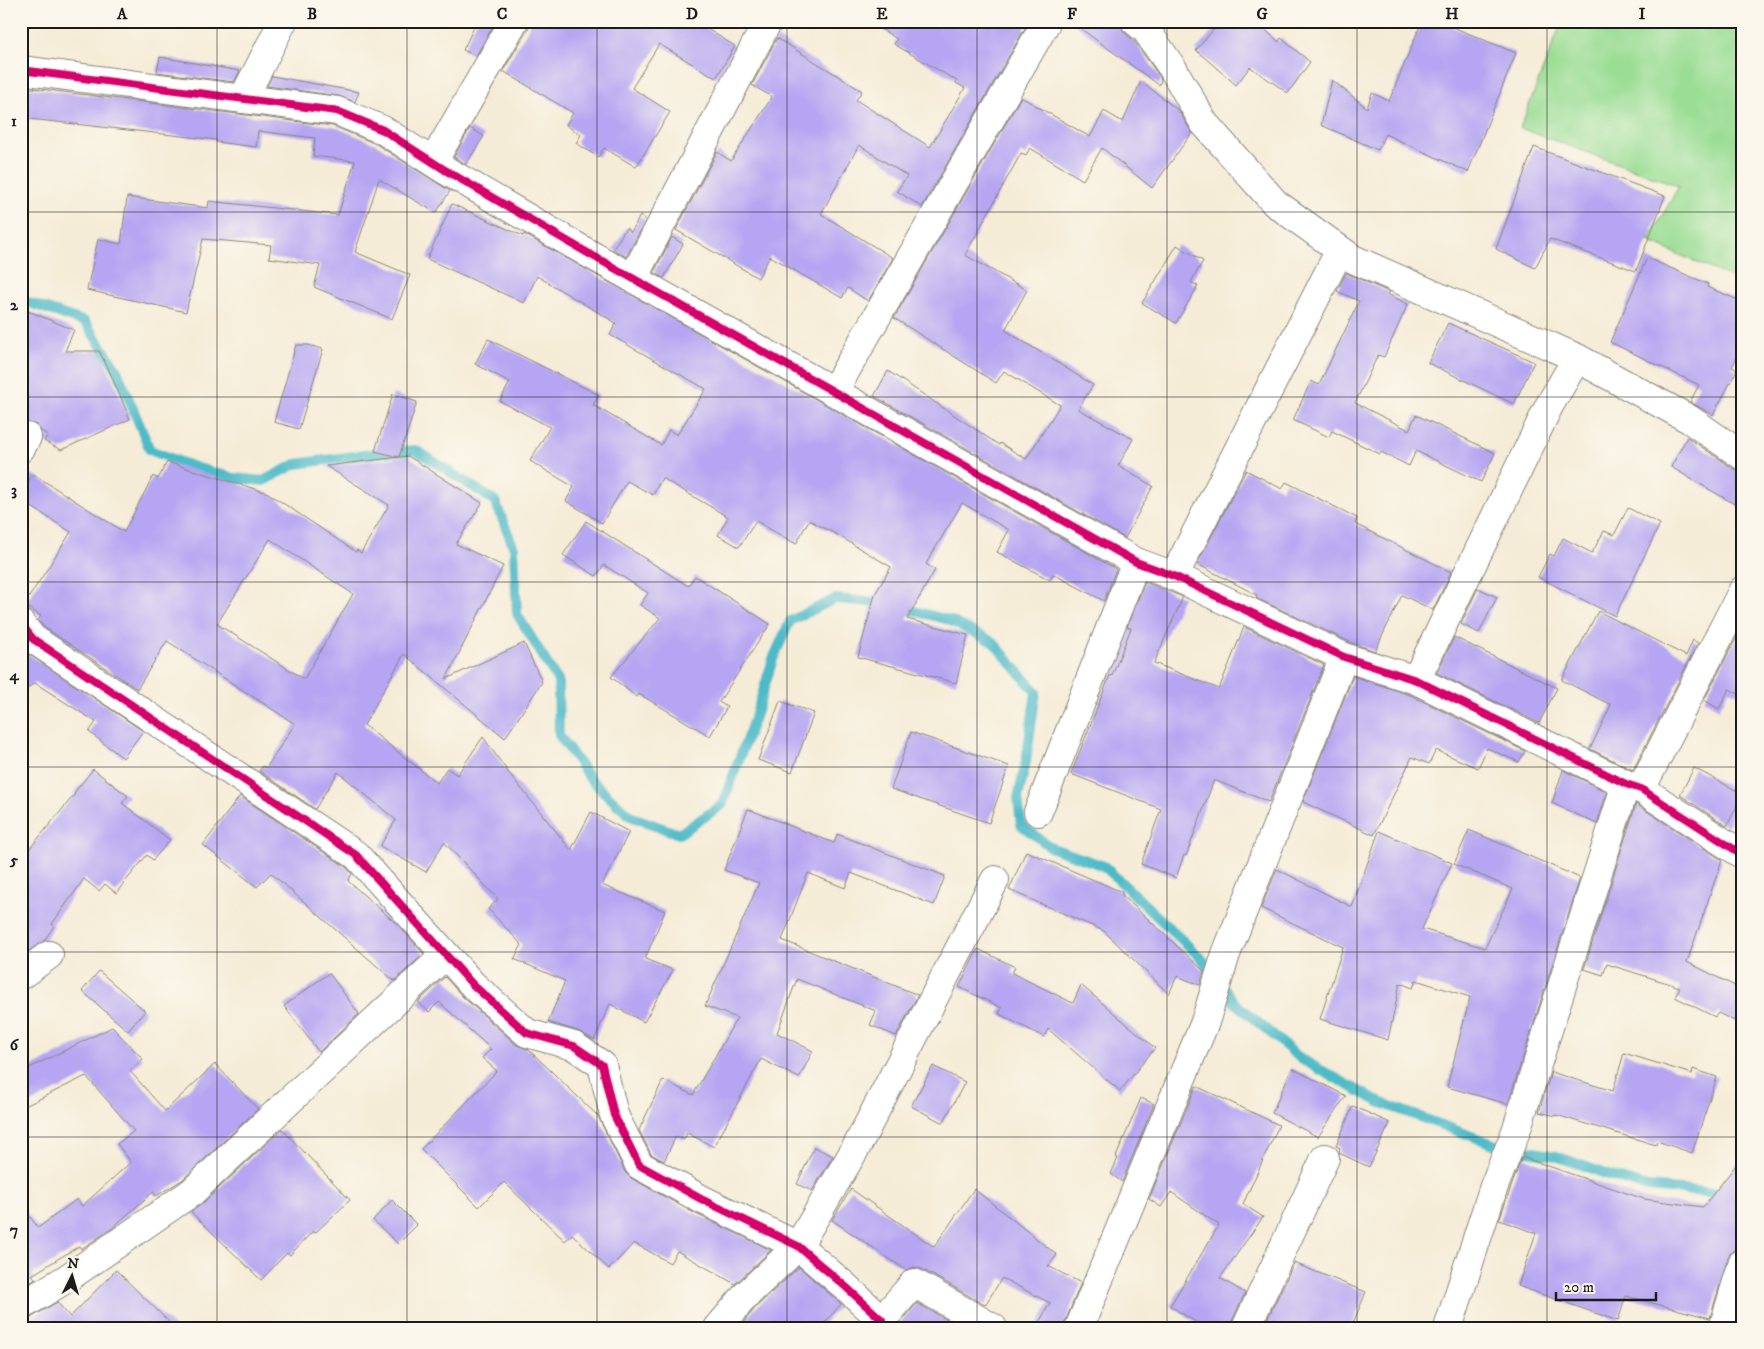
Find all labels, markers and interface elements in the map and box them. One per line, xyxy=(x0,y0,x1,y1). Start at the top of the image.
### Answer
text: A xyxy=(116,4,128,24)
text: B xyxy=(307,4,317,24)
text: C xyxy=(497,4,507,24)
text: D xyxy=(686,4,698,24)
text: E xyxy=(876,4,888,24)
text: F xyxy=(1067,4,1077,24)
text: G xyxy=(1256,4,1268,24)
text: H xyxy=(1445,4,1459,24)
text: I xyxy=(1639,4,1646,24)
text: 1 xyxy=(11,111,17,131)
text: 2 xyxy=(10,295,19,315)
text: 3 xyxy=(11,480,17,500)
text: 4 xyxy=(8,665,19,685)
text: 5 xyxy=(9,850,18,870)
text: 6 xyxy=(10,1035,20,1055)
text: 7 xyxy=(10,1220,18,1240)
north arrow xyxy=(48,1252,98,1302)
text: N xyxy=(67,1255,80,1274)
scale bar xyxy=(1556,1269,1656,1301)
text: 20 m xyxy=(1564,1278,1594,1297)

